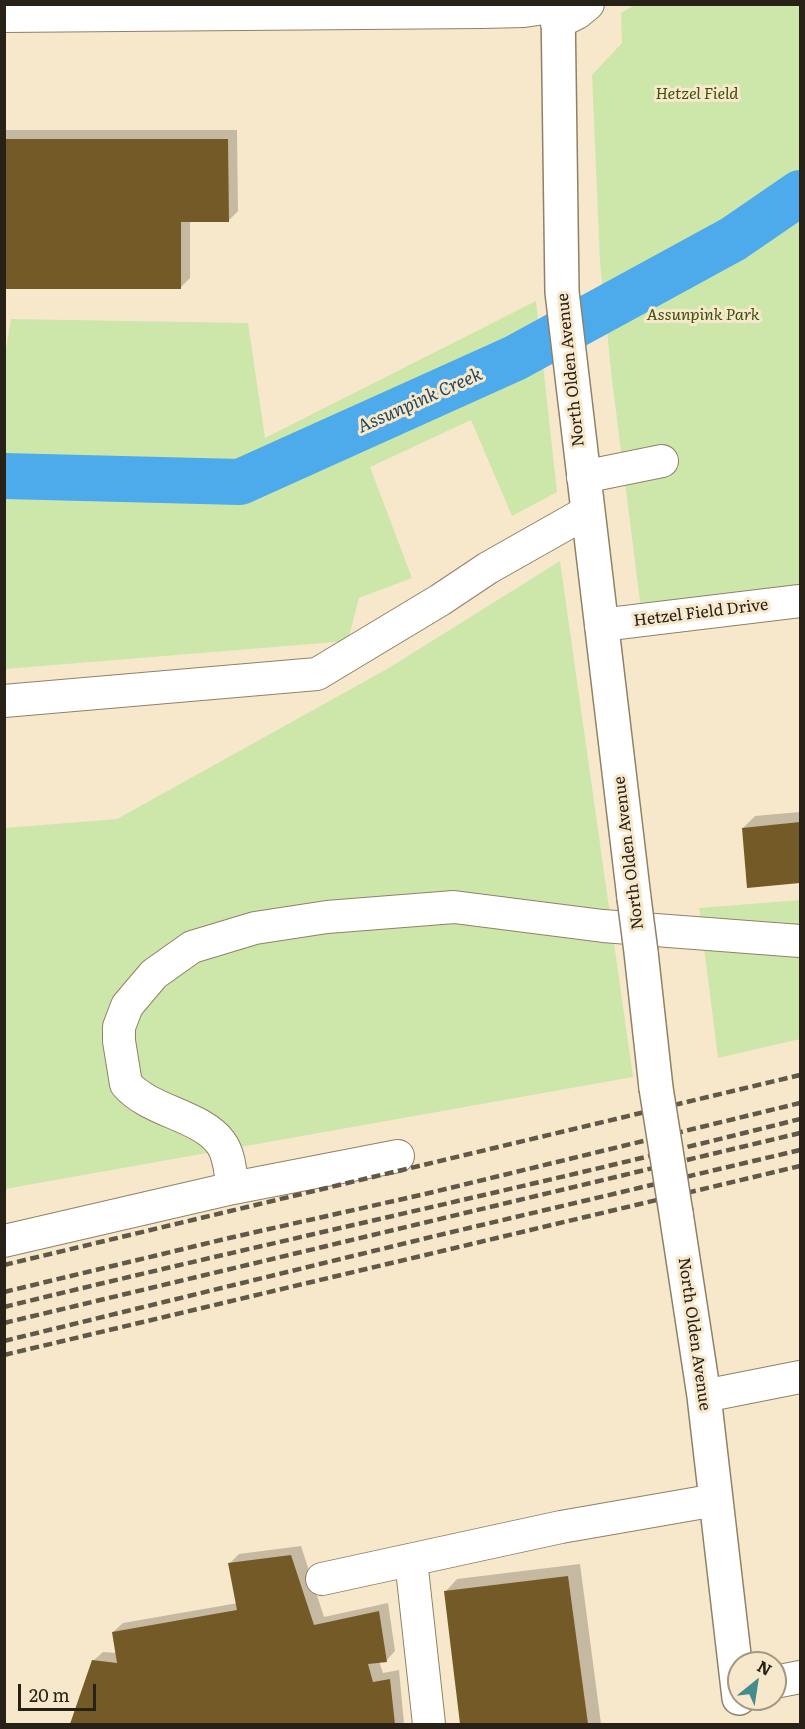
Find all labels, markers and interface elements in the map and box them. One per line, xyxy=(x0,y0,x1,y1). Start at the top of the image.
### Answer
park label: Hetzel Field xyxy=(656,84,738,104)
street label: North Olden Avenue xyxy=(553,292,589,448)
park label: Assunpink Park xyxy=(646,305,760,325)
water label: Assunpink Creek xyxy=(354,364,486,438)
street label: Hetzel Field Drive xyxy=(633,595,769,631)
street label: North Olden Avenue xyxy=(610,775,648,931)
street label: North Olden Avenue xyxy=(674,1256,714,1412)
north arrow xyxy=(727,1651,787,1711)
text: N xyxy=(753,1653,777,1681)
scale bar xyxy=(21,1672,99,1710)
text: 20 m xyxy=(29,1681,70,1708)

